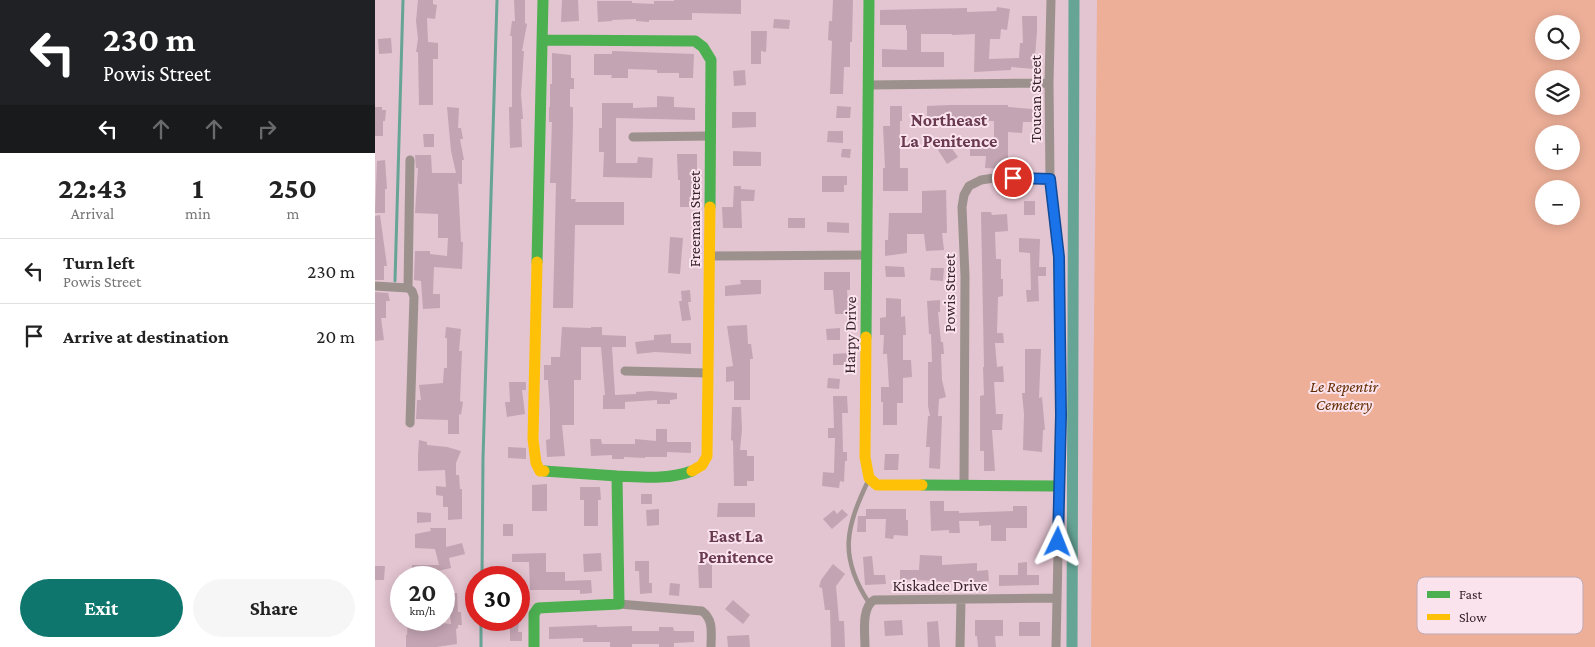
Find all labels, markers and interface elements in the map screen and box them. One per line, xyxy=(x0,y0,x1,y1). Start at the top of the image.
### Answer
map controls xyxy=(1535,15,1580,225)
button: search xyxy=(1535,15,1580,60)
icon: left xyxy=(20,20,85,85)
text: 230 m xyxy=(103,20,196,59)
street label: Toucan Street xyxy=(1027,54,1044,143)
text: Powis Street xyxy=(103,61,211,86)
button: layers xyxy=(1535,70,1580,115)
district label: Northeast La Penitence xyxy=(901,110,997,151)
icon: left xyxy=(94,115,122,143)
icon: ahead xyxy=(147,115,175,143)
icon: ahead xyxy=(200,115,228,143)
icon: right xyxy=(253,115,281,143)
button: + xyxy=(1535,125,1580,170)
pin xyxy=(992,157,1034,199)
icon: arrive xyxy=(999,164,1027,192)
street label: Freeman Street xyxy=(686,170,703,267)
text: 22:43 xyxy=(58,171,127,204)
text: 1 xyxy=(192,171,204,204)
text: 250 xyxy=(269,171,317,204)
button: − xyxy=(1535,180,1580,225)
text: Arrival xyxy=(71,205,114,222)
text: min xyxy=(185,205,211,222)
text: m xyxy=(286,205,299,222)
text: Turn left xyxy=(63,252,135,273)
street label: Powis Street xyxy=(941,253,958,332)
icon: left xyxy=(20,257,48,285)
text: 230 m xyxy=(307,261,355,282)
text: Powis Street xyxy=(63,273,141,290)
street label: Harpy Drive xyxy=(841,296,860,374)
icon: arrive xyxy=(20,322,48,350)
text: Arrive at destination xyxy=(63,326,229,347)
text: 20 m xyxy=(316,326,355,347)
park label: Le Repentir Cemetery xyxy=(1310,378,1379,414)
position arrow xyxy=(1031,515,1083,567)
district label: East La Penitence xyxy=(699,526,773,567)
speed limit sign: 30 xyxy=(465,566,530,631)
street label: Kiskadee Drive xyxy=(893,577,987,594)
legend xyxy=(1417,577,1583,634)
button: Exit xyxy=(20,579,183,637)
button: Share xyxy=(193,579,355,637)
text: 20 xyxy=(409,579,436,606)
text: Fast xyxy=(1459,586,1483,602)
text: km/h xyxy=(410,604,435,618)
text: Slow xyxy=(1459,609,1487,625)

